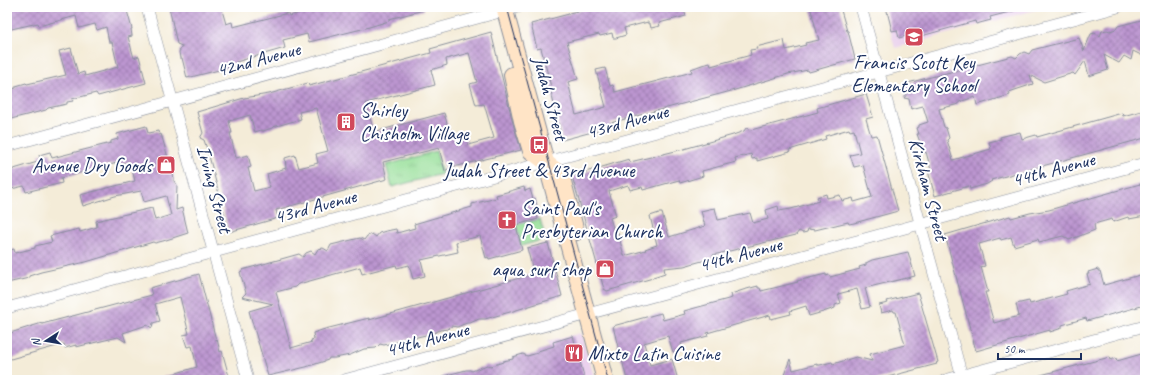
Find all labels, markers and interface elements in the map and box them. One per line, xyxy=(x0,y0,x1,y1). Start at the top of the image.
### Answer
school or university icon: Francis Scott Key Elementary School xyxy=(903,26,925,48)
street label: 42nd Avenue xyxy=(213,36,304,83)
place label: Francis Scott Key Elementary School xyxy=(852,50,980,98)
street label: Judah Street xyxy=(527,52,574,145)
place label: Shirley Chisholm Village xyxy=(360,98,470,146)
street label: 43rd Avenue xyxy=(583,98,672,144)
building icon: Shirley Chisholm Village xyxy=(335,111,357,133)
bus stop icon: Judah Street & 43rd Avenue xyxy=(528,134,550,156)
street label: Kirkham Street xyxy=(903,135,955,245)
street label: Irving Street xyxy=(191,143,239,238)
street label: 44th Avenue xyxy=(1009,146,1099,193)
place label: Avenue Dry Goods xyxy=(32,153,154,178)
shop icon: Avenue Dry Goods xyxy=(155,154,177,176)
place label: Judah Street & 43rd Avenue xyxy=(443,158,636,183)
street label: 43rd Avenue xyxy=(271,183,360,229)
place label: Saint Paul's Presbyterian Church xyxy=(521,196,663,244)
church icon: Saint Paul's Presbyterian Church xyxy=(496,209,518,231)
street label: 44th Avenue xyxy=(696,231,786,278)
place label: aqua surf shop xyxy=(492,257,592,282)
shop icon: aqua surf shop xyxy=(594,258,616,280)
street label: 44th Avenue xyxy=(383,316,473,363)
north arrow xyxy=(26,321,66,361)
scale bar xyxy=(998,335,1081,361)
text: N xyxy=(28,336,44,348)
place label: Mixto Latin Cuisine xyxy=(588,341,721,366)
text: 50 m xyxy=(1004,341,1026,357)
restaurant icon: Mixto Latin Cuisine xyxy=(563,342,585,364)

